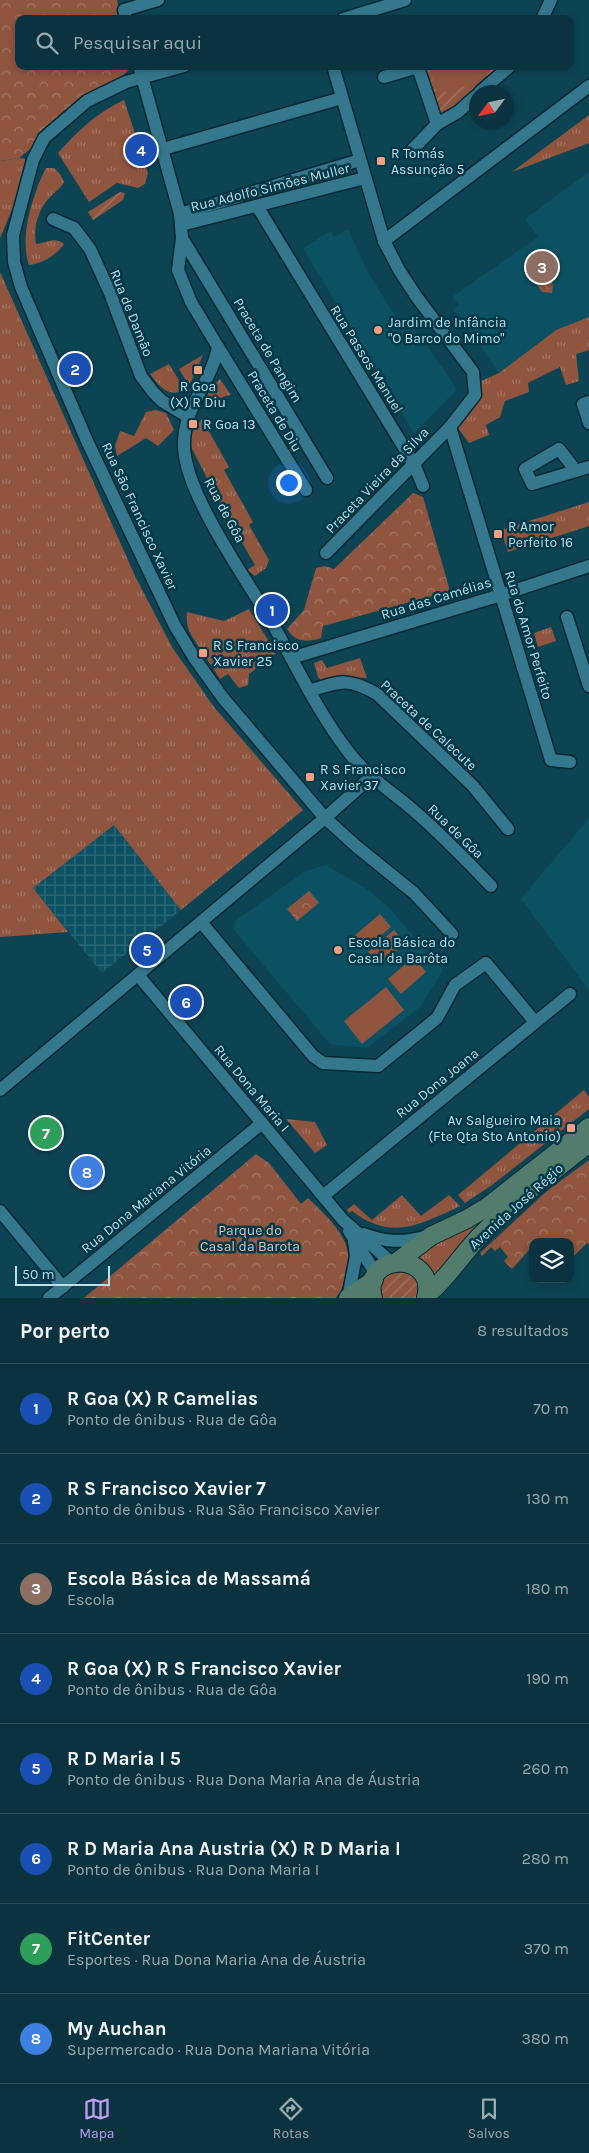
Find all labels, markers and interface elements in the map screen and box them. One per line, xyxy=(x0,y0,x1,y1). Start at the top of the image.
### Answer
search box xyxy=(15,15,574,70)
icon: search xyxy=(33,29,61,57)
text: Pesquisar aqui xyxy=(73,32,202,54)
north arrow xyxy=(469,85,514,130)
pin: 4 xyxy=(125,131,157,169)
place label: R Tomás Assunção 5 xyxy=(391,145,465,178)
marker: R Tomás Assunção 5 xyxy=(375,155,387,167)
street label: Rua Adolfo Simões Muller xyxy=(189,159,352,216)
pin: 3 xyxy=(526,248,558,286)
street label: Rua de Damão xyxy=(106,267,157,359)
street label: Praceta de Pangim xyxy=(230,295,306,406)
street label: Rua Passos Manuel xyxy=(326,302,407,416)
place label: Jardim de Infância "O Barco do Mimo" xyxy=(388,314,507,347)
marker: Jardim de Infância "O Barco do Mimo" xyxy=(372,324,384,336)
pin: 2 xyxy=(59,350,91,388)
marker: R Goa (X) R Diu xyxy=(192,364,204,376)
street label: Praceta de Diu xyxy=(244,367,306,455)
place label: R Goa (X) R Diu xyxy=(170,378,226,411)
place label: R Goa 13 xyxy=(203,416,256,433)
marker: R Goa 13 xyxy=(187,418,199,430)
street label: Praceta Vieira da Silva xyxy=(322,424,433,537)
street label: Rua São Francisco Xavier xyxy=(98,440,182,594)
your location xyxy=(276,470,302,496)
street label: Rua de Gôa xyxy=(200,475,249,546)
place label: R Amor Perfeito 16 xyxy=(508,518,573,551)
marker: R Amor Perfeito 16 xyxy=(492,528,504,540)
street label: Rua do Amor Perfeito xyxy=(501,569,556,702)
street label: Rua das Camélias xyxy=(379,574,493,623)
pin: 1 xyxy=(256,591,288,629)
place label: R S Francisco Xavier 25 xyxy=(213,637,299,670)
marker: R S Francisco Xavier 25 xyxy=(197,647,209,659)
street label: Praceta de Calecute xyxy=(377,676,480,774)
place label: R S Francisco Xavier 37 xyxy=(320,761,406,794)
marker: R S Francisco Xavier 37 xyxy=(304,771,316,783)
street label: Rua de Gôa xyxy=(424,800,487,862)
pin: 5 xyxy=(131,931,163,969)
place label: Escola Básica do Casal da Barôta xyxy=(348,934,455,967)
marker: Escola Básica do Casal da Barôta xyxy=(332,944,344,956)
pin: 6 xyxy=(170,983,202,1021)
street label: Rua Dona Maria I xyxy=(210,1041,293,1135)
street label: Rua Dona Joana xyxy=(392,1045,482,1122)
place label: Av Salgueiro Maia (Fte Qta Sto Antonio) xyxy=(428,1112,561,1145)
pin: 7 xyxy=(30,1114,62,1152)
marker: Av Salgueiro Maia (Fte Qta Sto Antonio) xyxy=(565,1122,577,1134)
street label: Rua Dona Mariana Vitória xyxy=(78,1142,215,1257)
pin: 8 xyxy=(71,1153,103,1191)
street label: Avenida José Régio xyxy=(466,1160,567,1253)
park label: Parque do Casal da Barota xyxy=(200,1222,300,1255)
map controls xyxy=(529,1238,574,1283)
button: layers xyxy=(529,1238,574,1283)
scale bar xyxy=(15,1263,110,1286)
text: 50 m xyxy=(22,1266,55,1283)
text: Por perto xyxy=(20,1319,110,1343)
text: 8 resultados xyxy=(477,1321,569,1340)
text: R Goa (X) R Camelias xyxy=(67,1388,258,1410)
text: 1 xyxy=(33,1399,39,1418)
text: 70 m xyxy=(533,1399,569,1418)
text: Ponto de ônibus · Rua de Gôa xyxy=(67,1410,277,1429)
text: R S Francisco Xavier 7 xyxy=(67,1478,266,1500)
text: 2 xyxy=(31,1489,41,1508)
text: 130 m xyxy=(526,1489,569,1508)
text: Ponto de ônibus · Rua São Francisco Xavier xyxy=(67,1500,379,1519)
text: Escola Básica de Massamá xyxy=(67,1568,311,1590)
text: 3 xyxy=(31,1579,41,1598)
text: 180 m xyxy=(526,1579,569,1598)
text: Escola xyxy=(67,1590,115,1609)
text: R Goa (X) R S Francisco Xavier xyxy=(67,1658,341,1680)
text: 4 xyxy=(31,1669,41,1688)
text: 190 m xyxy=(526,1669,569,1688)
text: Ponto de ônibus · Rua de Gôa xyxy=(67,1680,277,1699)
text: R D Maria I 5 xyxy=(67,1748,181,1770)
text: 5 xyxy=(31,1759,41,1778)
text: 260 m xyxy=(522,1759,569,1778)
text: Ponto de ônibus · Rua Dona Maria Ana de Áustria xyxy=(67,1770,420,1789)
text: R D Maria Ana Austria (X) R D Maria I xyxy=(67,1838,401,1860)
text: 6 xyxy=(31,1849,41,1868)
text: 280 m xyxy=(522,1849,569,1868)
text: Ponto de ônibus · Rua Dona Maria I xyxy=(67,1860,319,1879)
text: FitCenter xyxy=(67,1928,150,1950)
text: 7 xyxy=(32,1939,40,1958)
text: 370 m xyxy=(524,1939,569,1958)
text: Esportes · Rua Dona Maria Ana de Áustria xyxy=(67,1950,366,1969)
text: My Auchan xyxy=(67,2018,167,2040)
text: 8 xyxy=(31,2029,41,2048)
text: 380 m xyxy=(521,2029,569,2048)
text: Supermercado · Rua Dona Mariana Vitória xyxy=(67,2040,370,2059)
tab: Mapa xyxy=(79,2095,115,2142)
tab: Rotas xyxy=(273,2095,309,2142)
tab: Salvos xyxy=(468,2095,510,2142)

